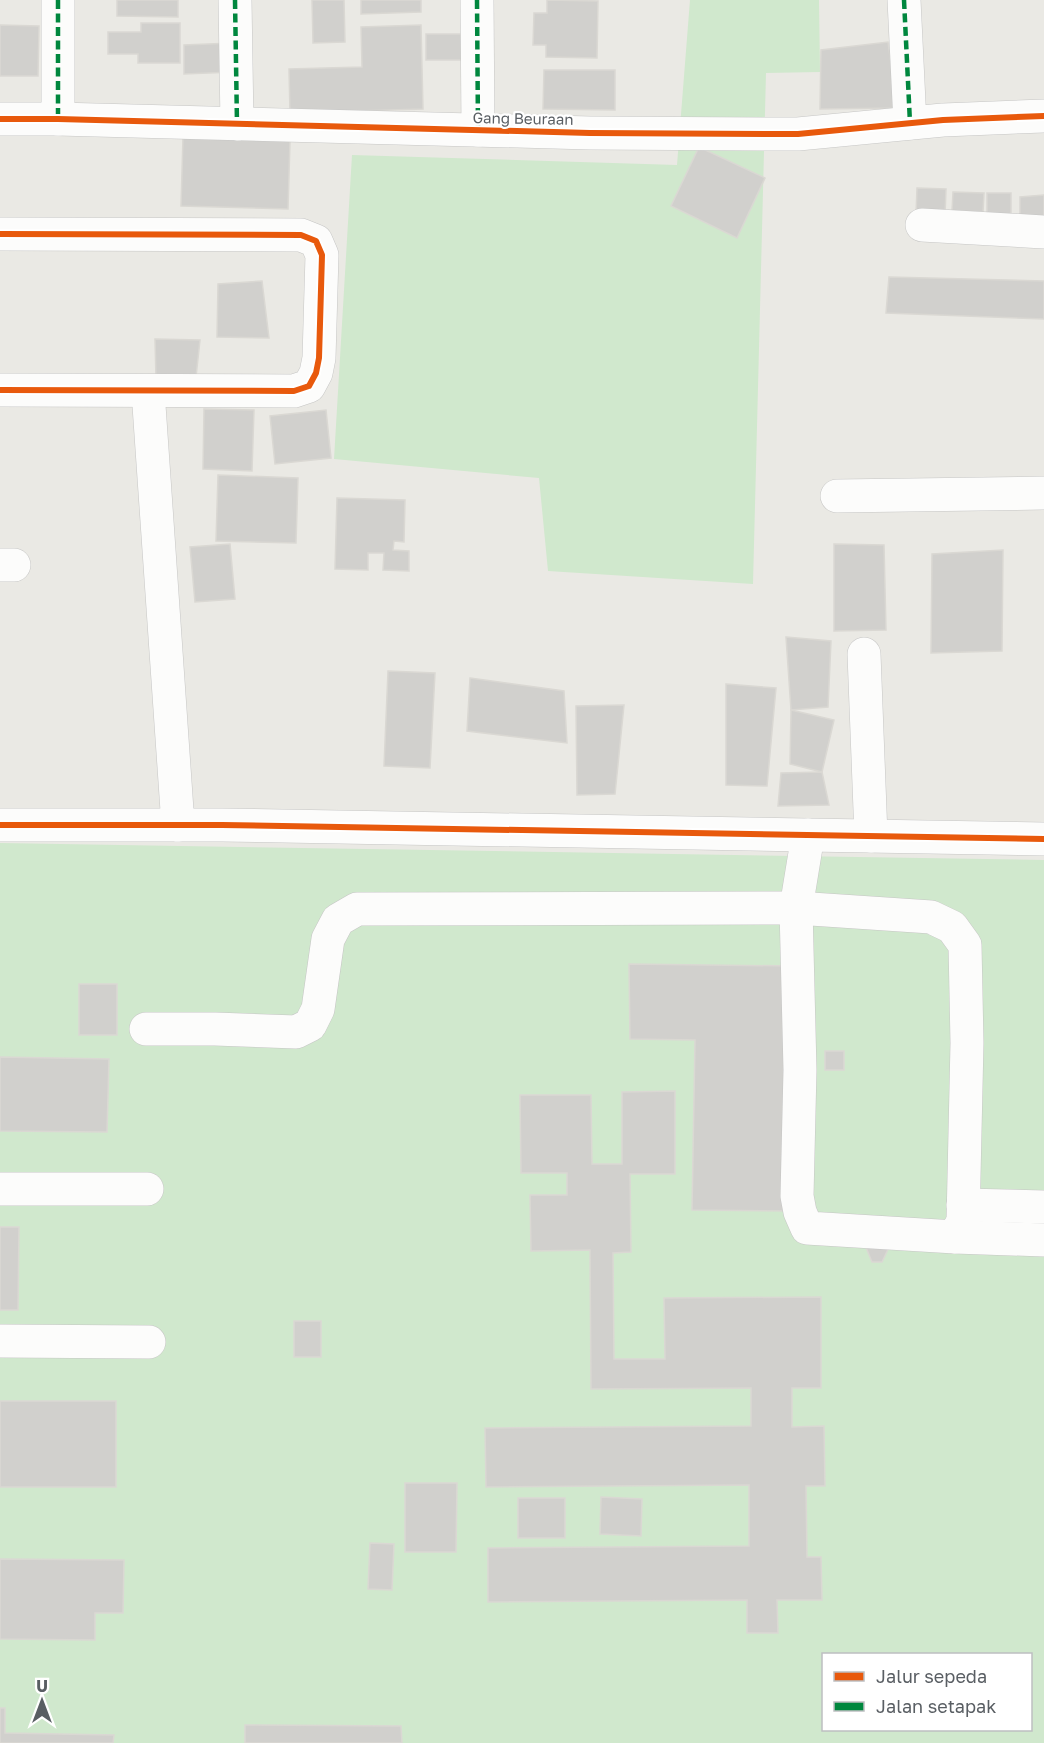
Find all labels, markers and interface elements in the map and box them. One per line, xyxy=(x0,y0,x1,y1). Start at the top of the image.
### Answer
street label: Gang Beuraan xyxy=(472,108,574,128)
legend xyxy=(822,1653,1032,1731)
text: Jalur sepeda xyxy=(876,1665,987,1687)
north arrow xyxy=(12,1671,72,1731)
text: U xyxy=(36,1676,48,1696)
text: Jalan setapak xyxy=(876,1695,996,1717)

